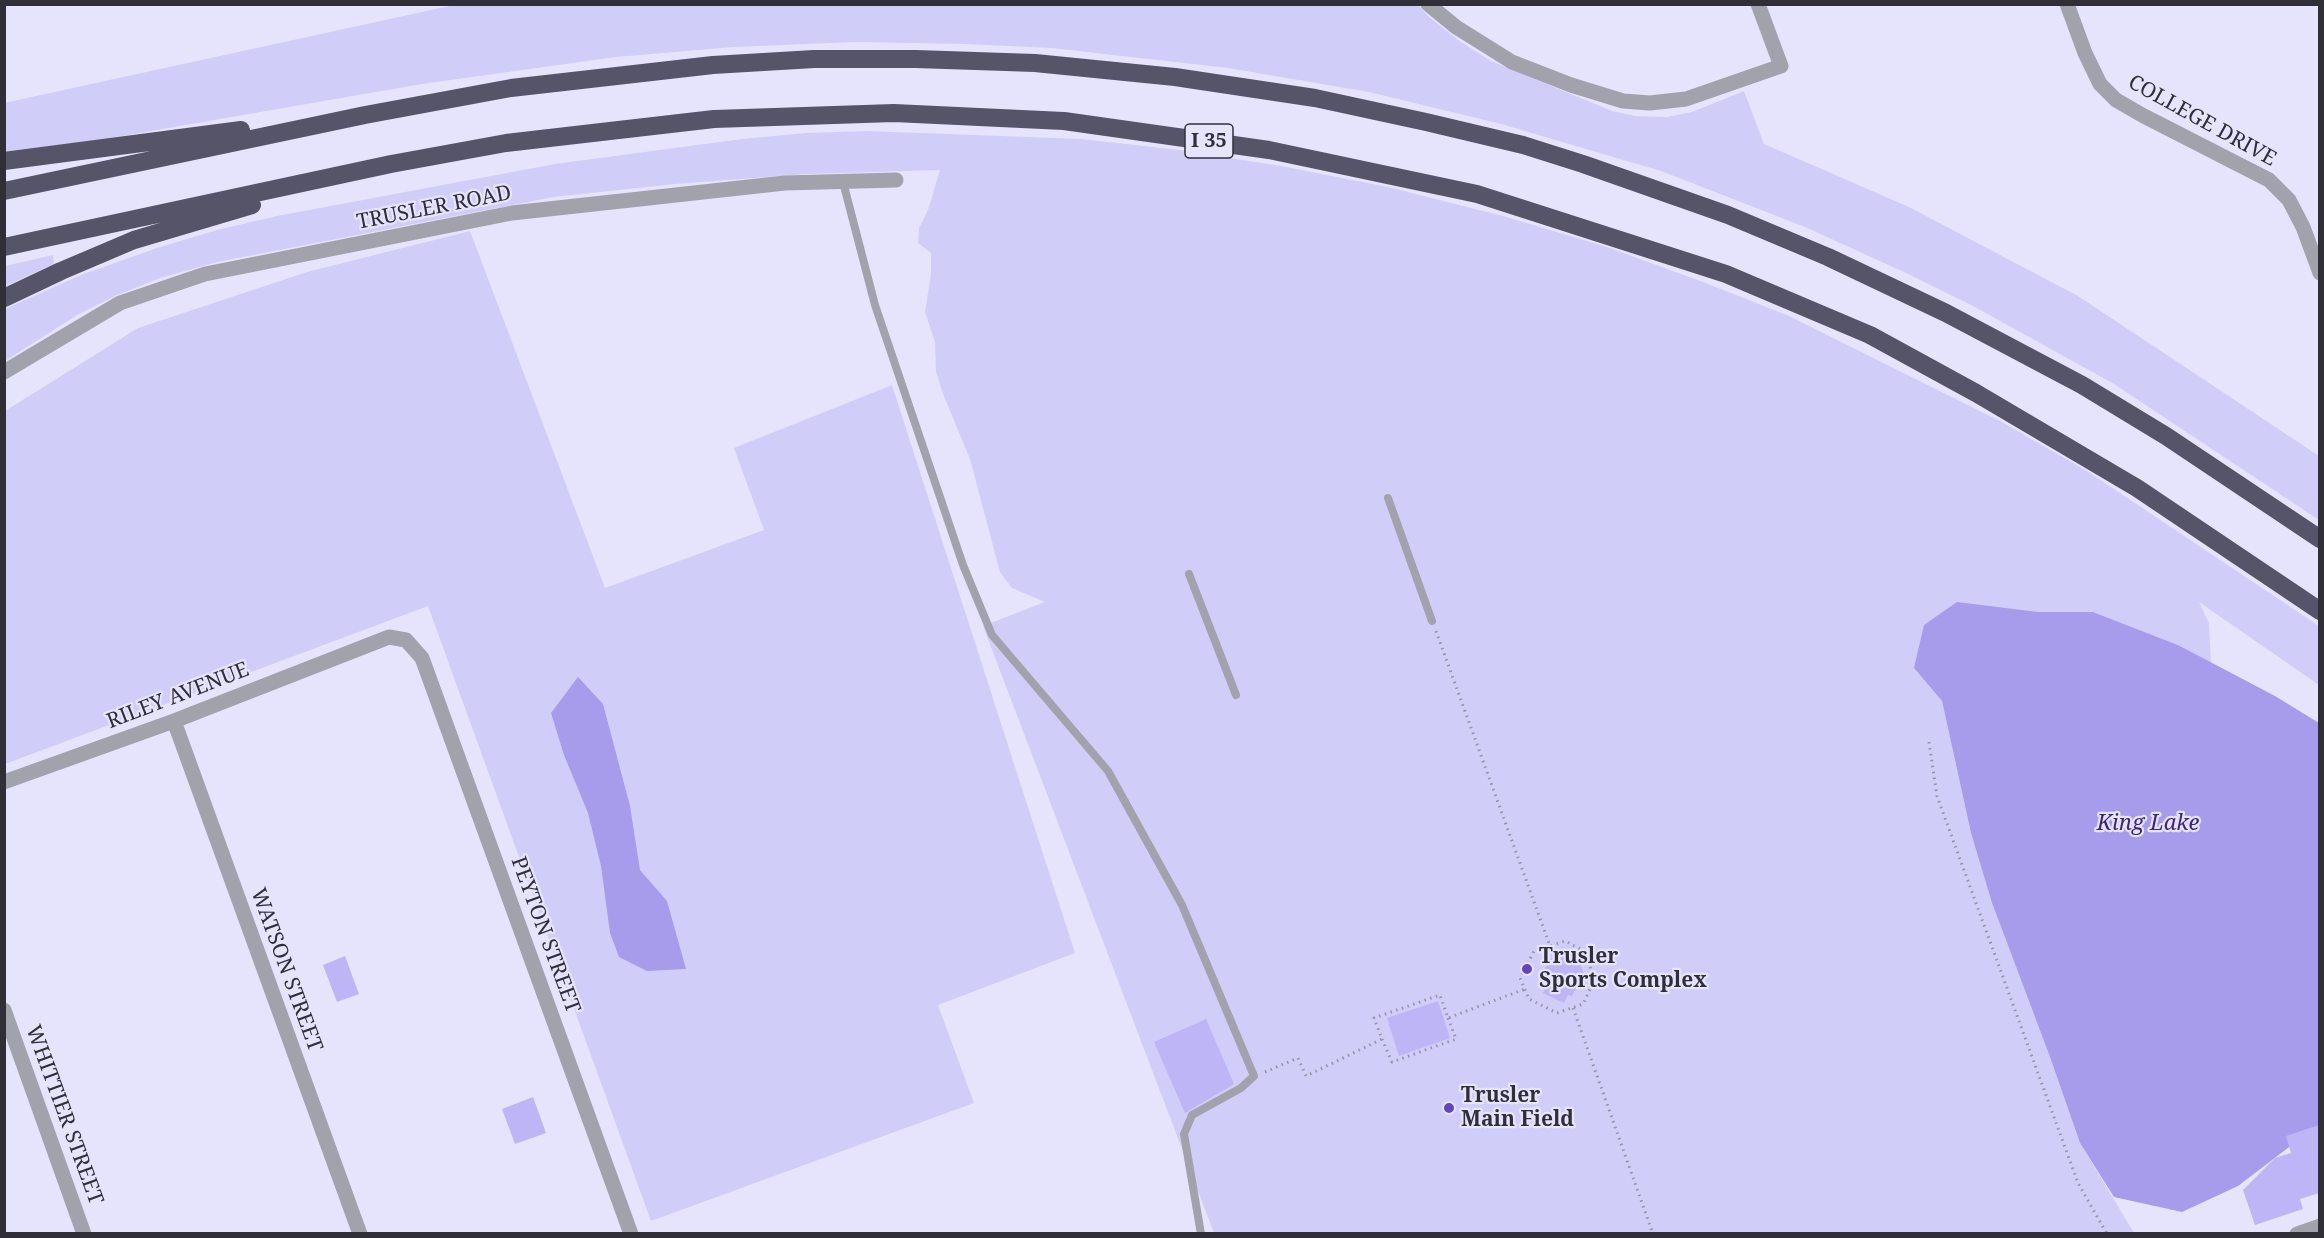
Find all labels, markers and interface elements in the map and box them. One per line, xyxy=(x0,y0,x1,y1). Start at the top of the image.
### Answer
street label: COLLEGE DRIVE xyxy=(2124,70,2280,172)
road number: I 35 xyxy=(1185,124,1233,158)
street label: TRUSLER ROAD xyxy=(355,181,513,235)
street label: RILEY AVENUE xyxy=(103,657,253,735)
water label: King Lake xyxy=(2097,811,2199,837)
street label: PEYTON STREET xyxy=(505,853,585,1017)
street label: WATSON STREET xyxy=(245,885,327,1055)
place label: Trusler Sports Complex xyxy=(1539,944,1707,994)
marker: Trusler Sports Complex xyxy=(1520,962,1534,976)
street label: WHITTIER STREET xyxy=(20,1022,108,1208)
place label: Trusler Main Field xyxy=(1461,1083,1574,1133)
marker: Trusler Main Field xyxy=(1442,1101,1456,1115)

